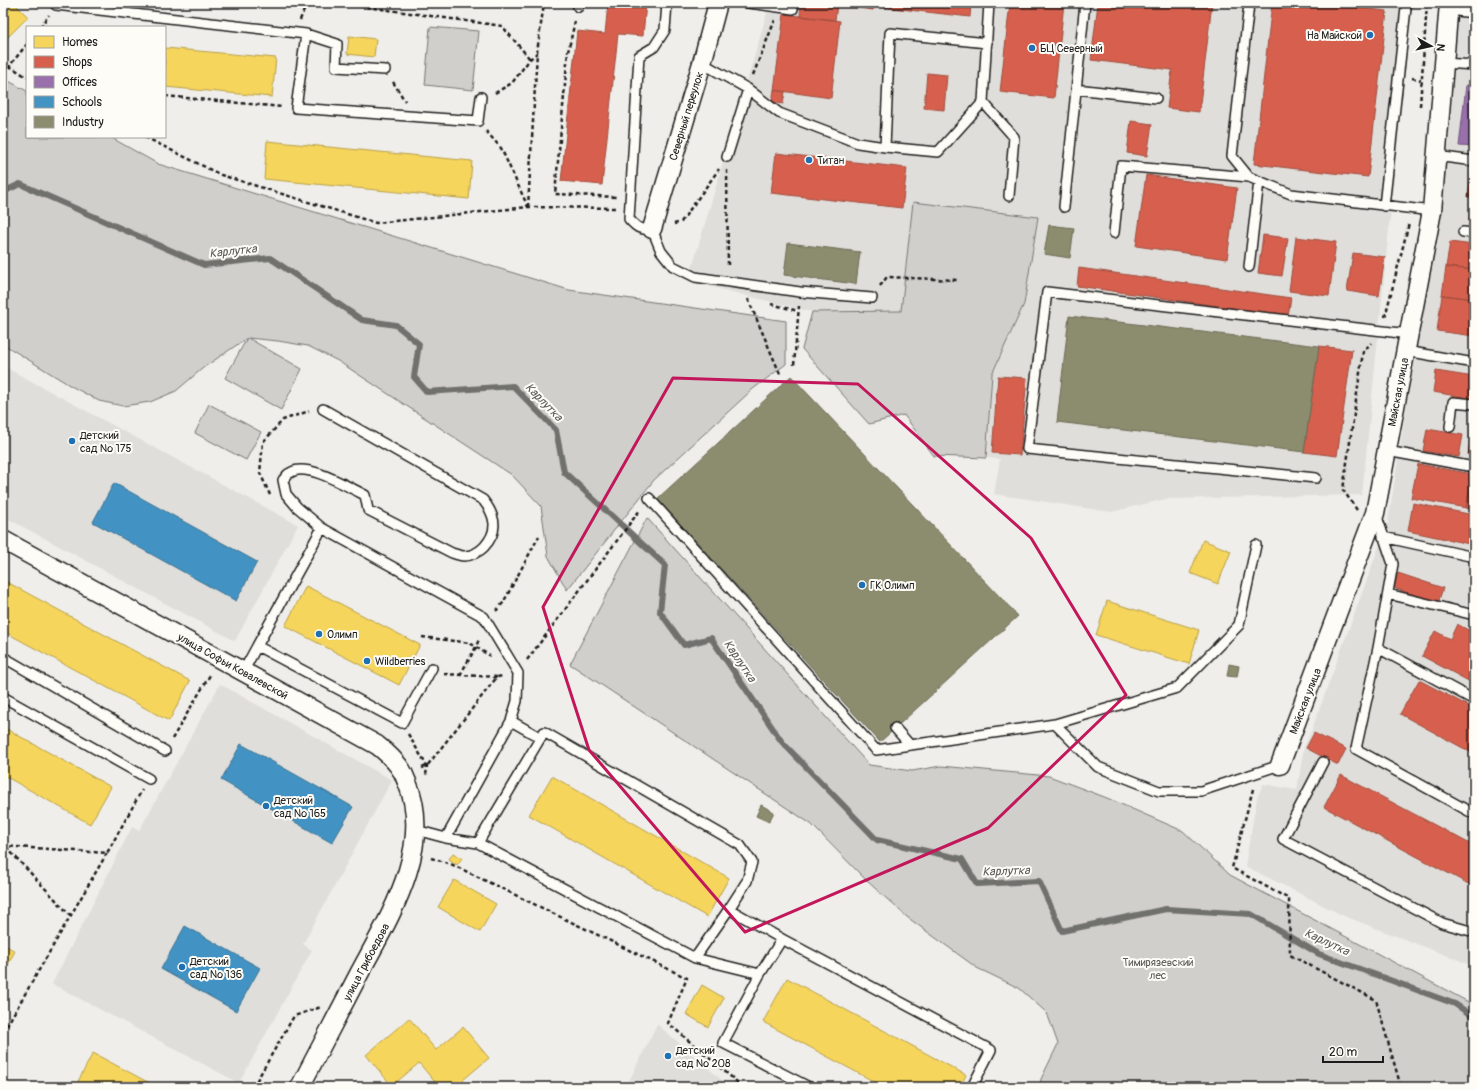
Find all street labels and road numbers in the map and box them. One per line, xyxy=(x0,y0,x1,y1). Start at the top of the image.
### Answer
street label: Северный переулок xyxy=(667,70,706,162)
street label: Майская улица xyxy=(1385,357,1412,428)
street label: улица Софьи Ковалевской xyxy=(174,630,290,702)
street label: Майская улица xyxy=(1287,666,1324,736)
street label: улица Грибоедова xyxy=(340,921,392,1004)

